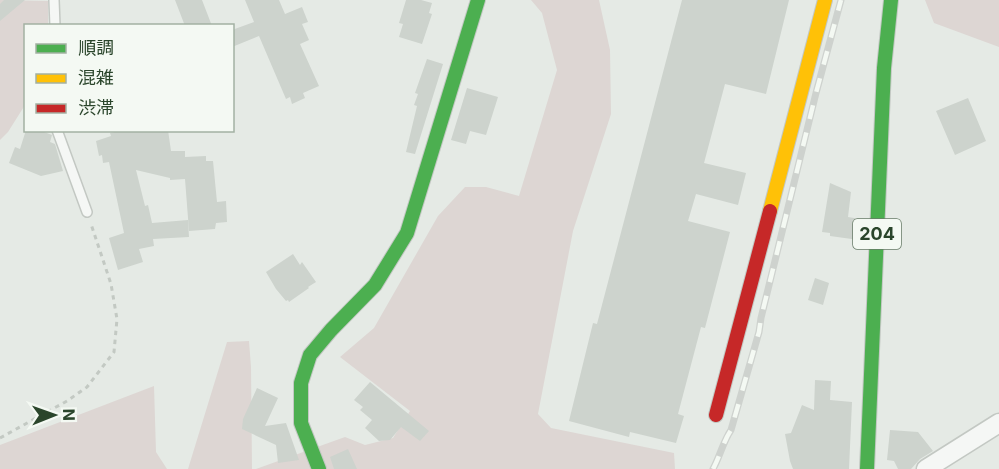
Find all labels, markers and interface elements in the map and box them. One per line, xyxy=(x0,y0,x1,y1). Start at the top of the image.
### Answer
legend xyxy=(24,24,234,132)
text: 順調 xyxy=(78,37,114,58)
text: 混雑 xyxy=(78,67,114,88)
text: 渋滞 xyxy=(78,97,114,118)
road number: 204 xyxy=(853,219,901,249)
north arrow xyxy=(24,385,84,445)
text: N xyxy=(59,408,79,421)

